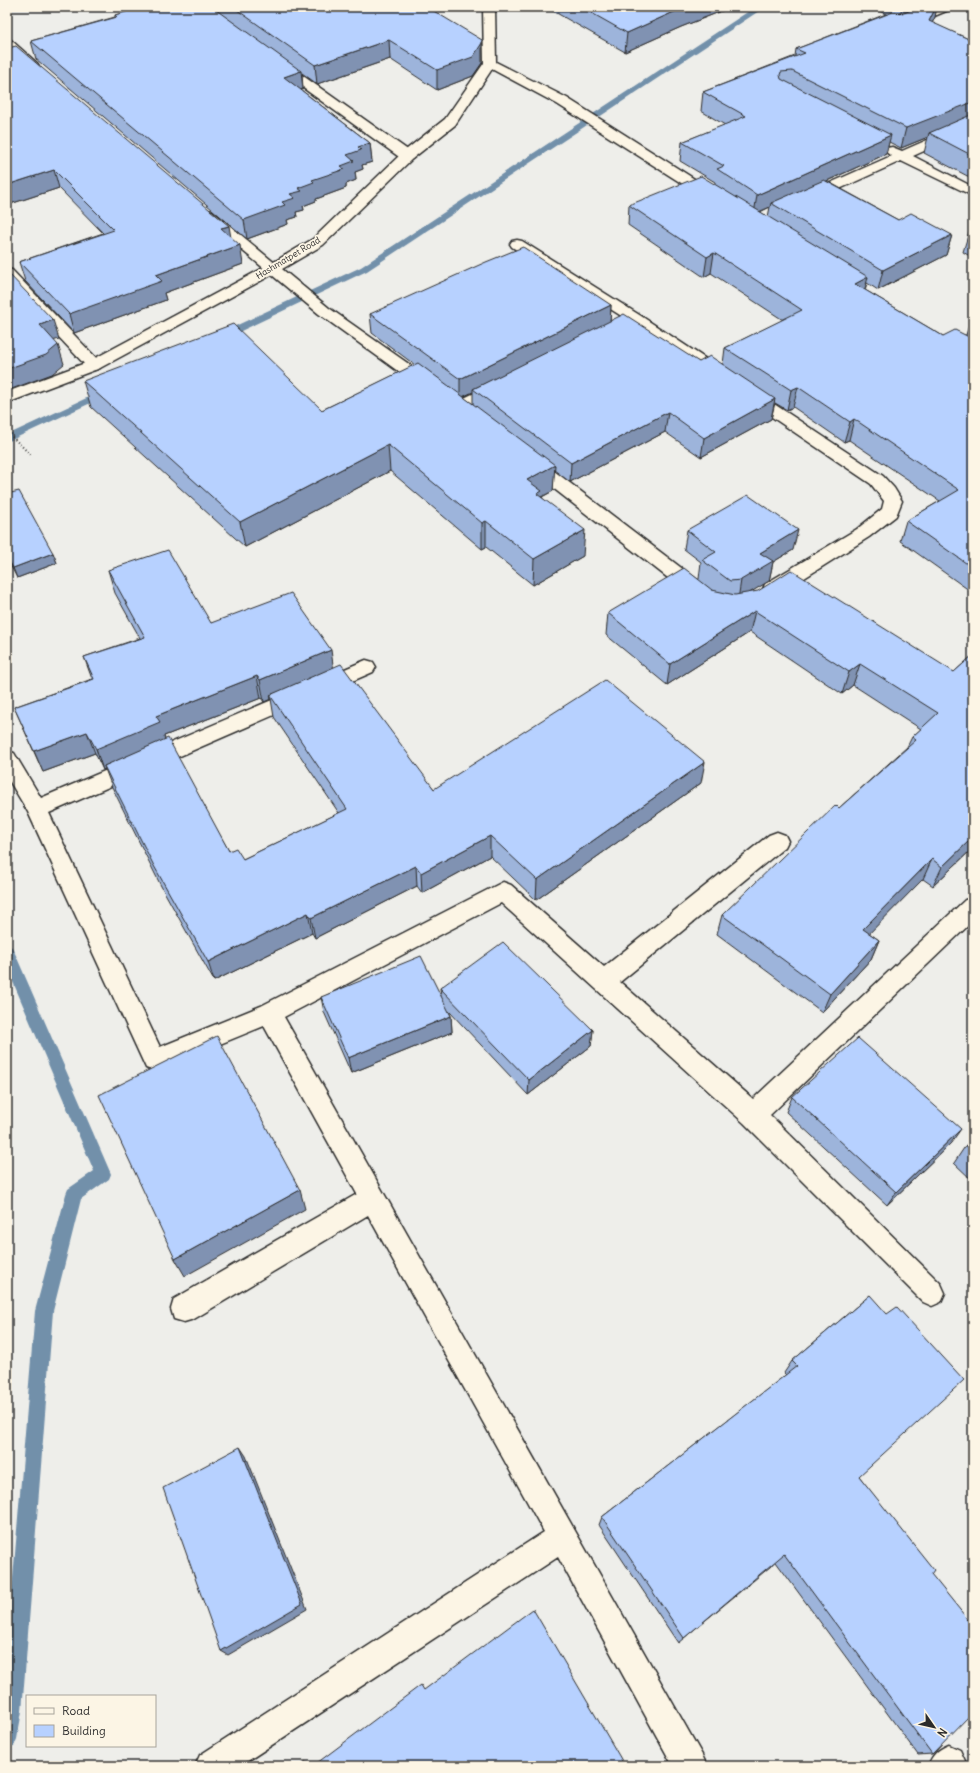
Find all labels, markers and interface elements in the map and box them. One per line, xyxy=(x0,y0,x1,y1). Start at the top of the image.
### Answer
street label: Hashmatpet Road xyxy=(254,234,322,281)
legend xyxy=(26,1695,156,1747)
text: Road xyxy=(62,1703,90,1718)
north arrow xyxy=(914,1707,954,1747)
text: Building xyxy=(62,1723,106,1738)
text: N xyxy=(934,1726,950,1740)

